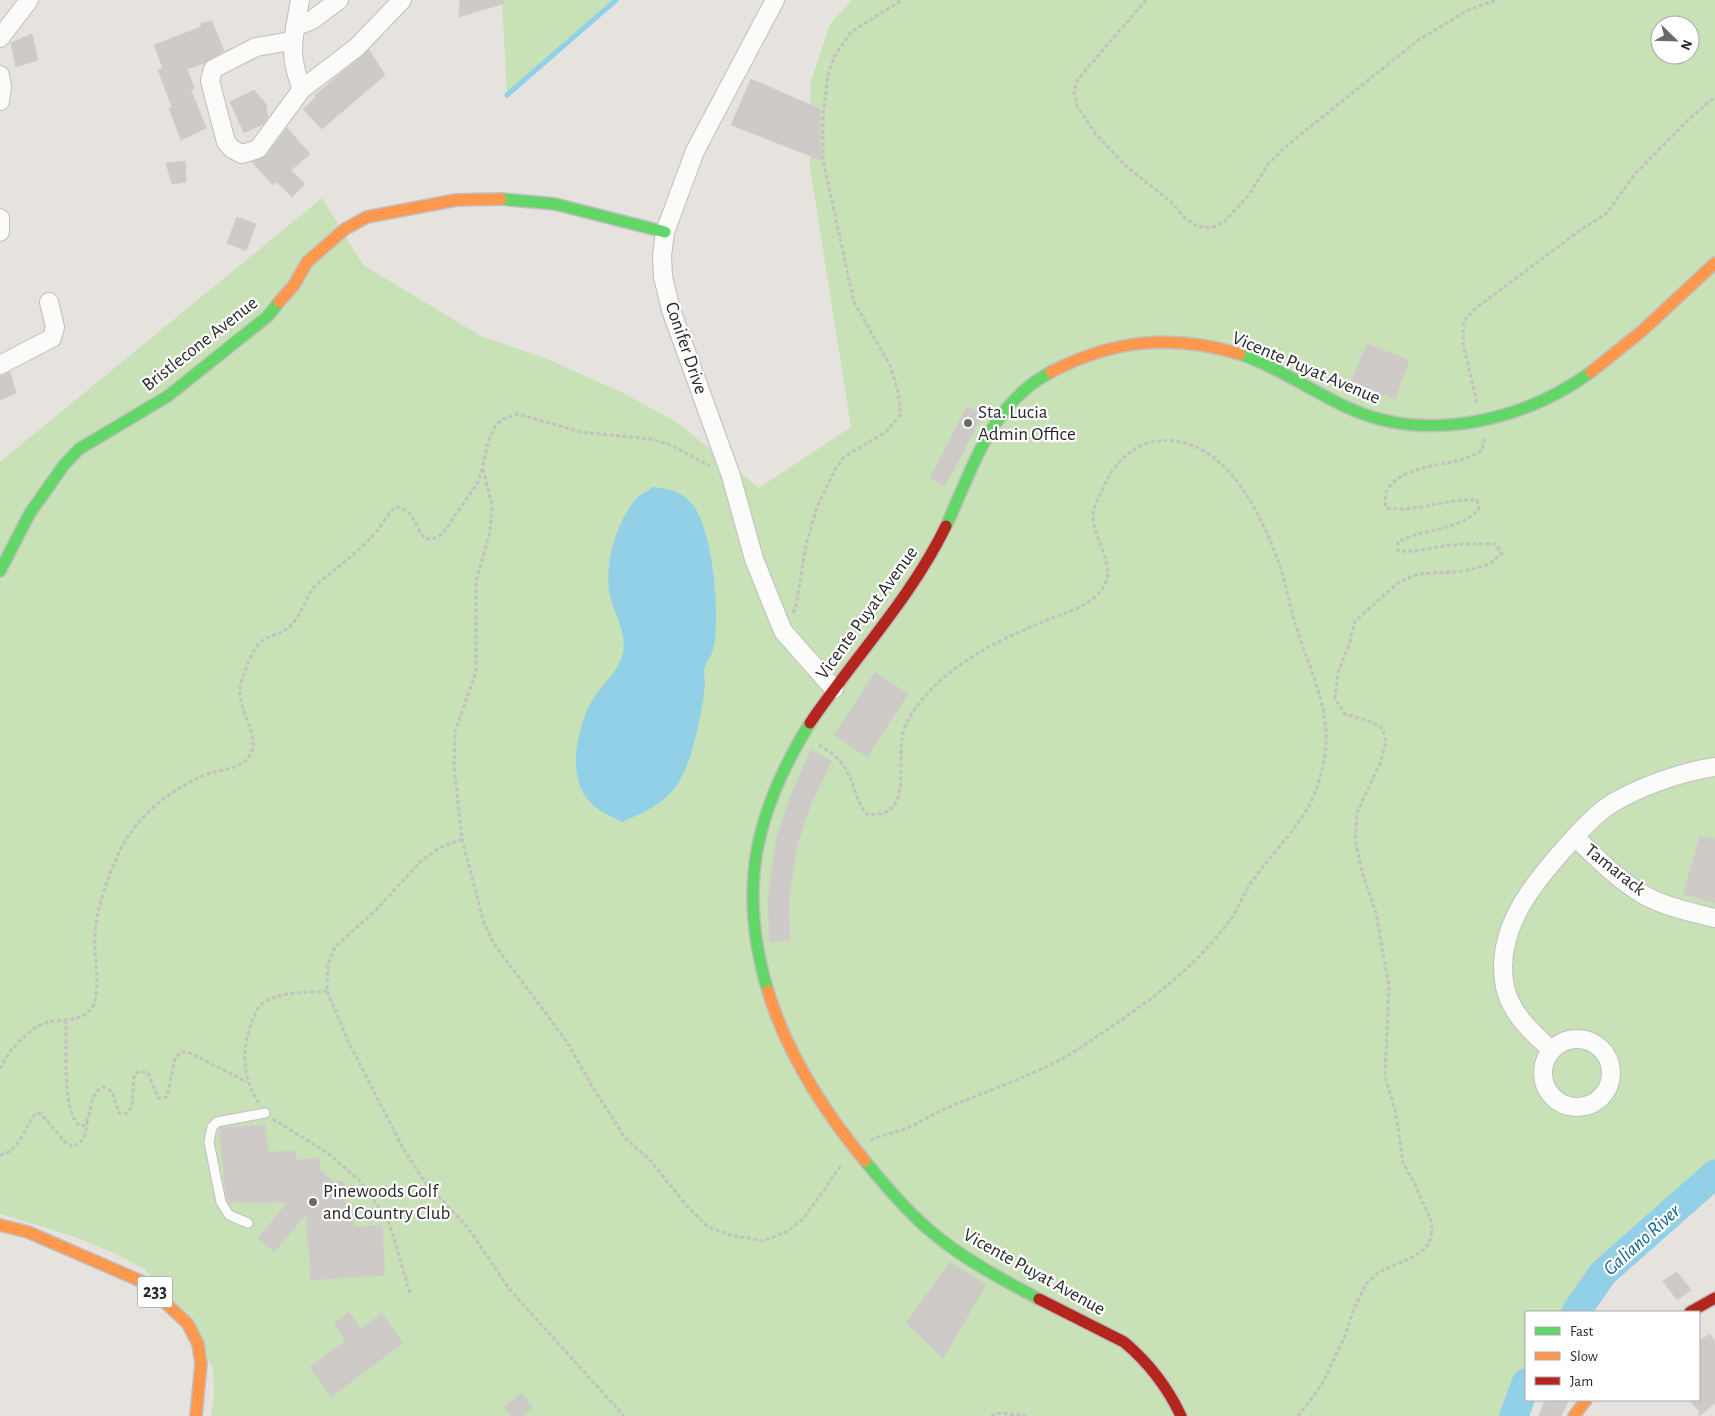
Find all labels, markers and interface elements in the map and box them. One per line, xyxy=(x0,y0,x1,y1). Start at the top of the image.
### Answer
north arrow xyxy=(1650,15,1700,65)
text: N xyxy=(1678,37,1694,52)
street label: Bristlecone Avenue xyxy=(139,293,261,395)
street label: Conifer Drive xyxy=(661,300,711,396)
street label: Vicente Puyat Avenue xyxy=(1229,328,1383,408)
place label: Sta. Lucia Admin Office xyxy=(978,403,1076,444)
marker: Sta. Lucia Admin Office xyxy=(962,417,974,429)
street label: Vicente Puyat Avenue xyxy=(813,543,921,683)
street label: Tamarack xyxy=(1581,841,1649,900)
place label: Pinewoods Golf and Country Club xyxy=(323,1182,450,1223)
marker: Pinewoods Golf and Country Club xyxy=(307,1196,319,1208)
water label: Galiano River xyxy=(1600,1200,1684,1279)
street label: Vicente Puyat Avenue xyxy=(960,1225,1108,1319)
road number: 233 xyxy=(138,1276,172,1308)
legend xyxy=(1525,1311,1700,1401)
text: Fast xyxy=(1570,1324,1594,1339)
text: Slow xyxy=(1570,1349,1598,1364)
text: Jam xyxy=(1570,1374,1593,1389)

